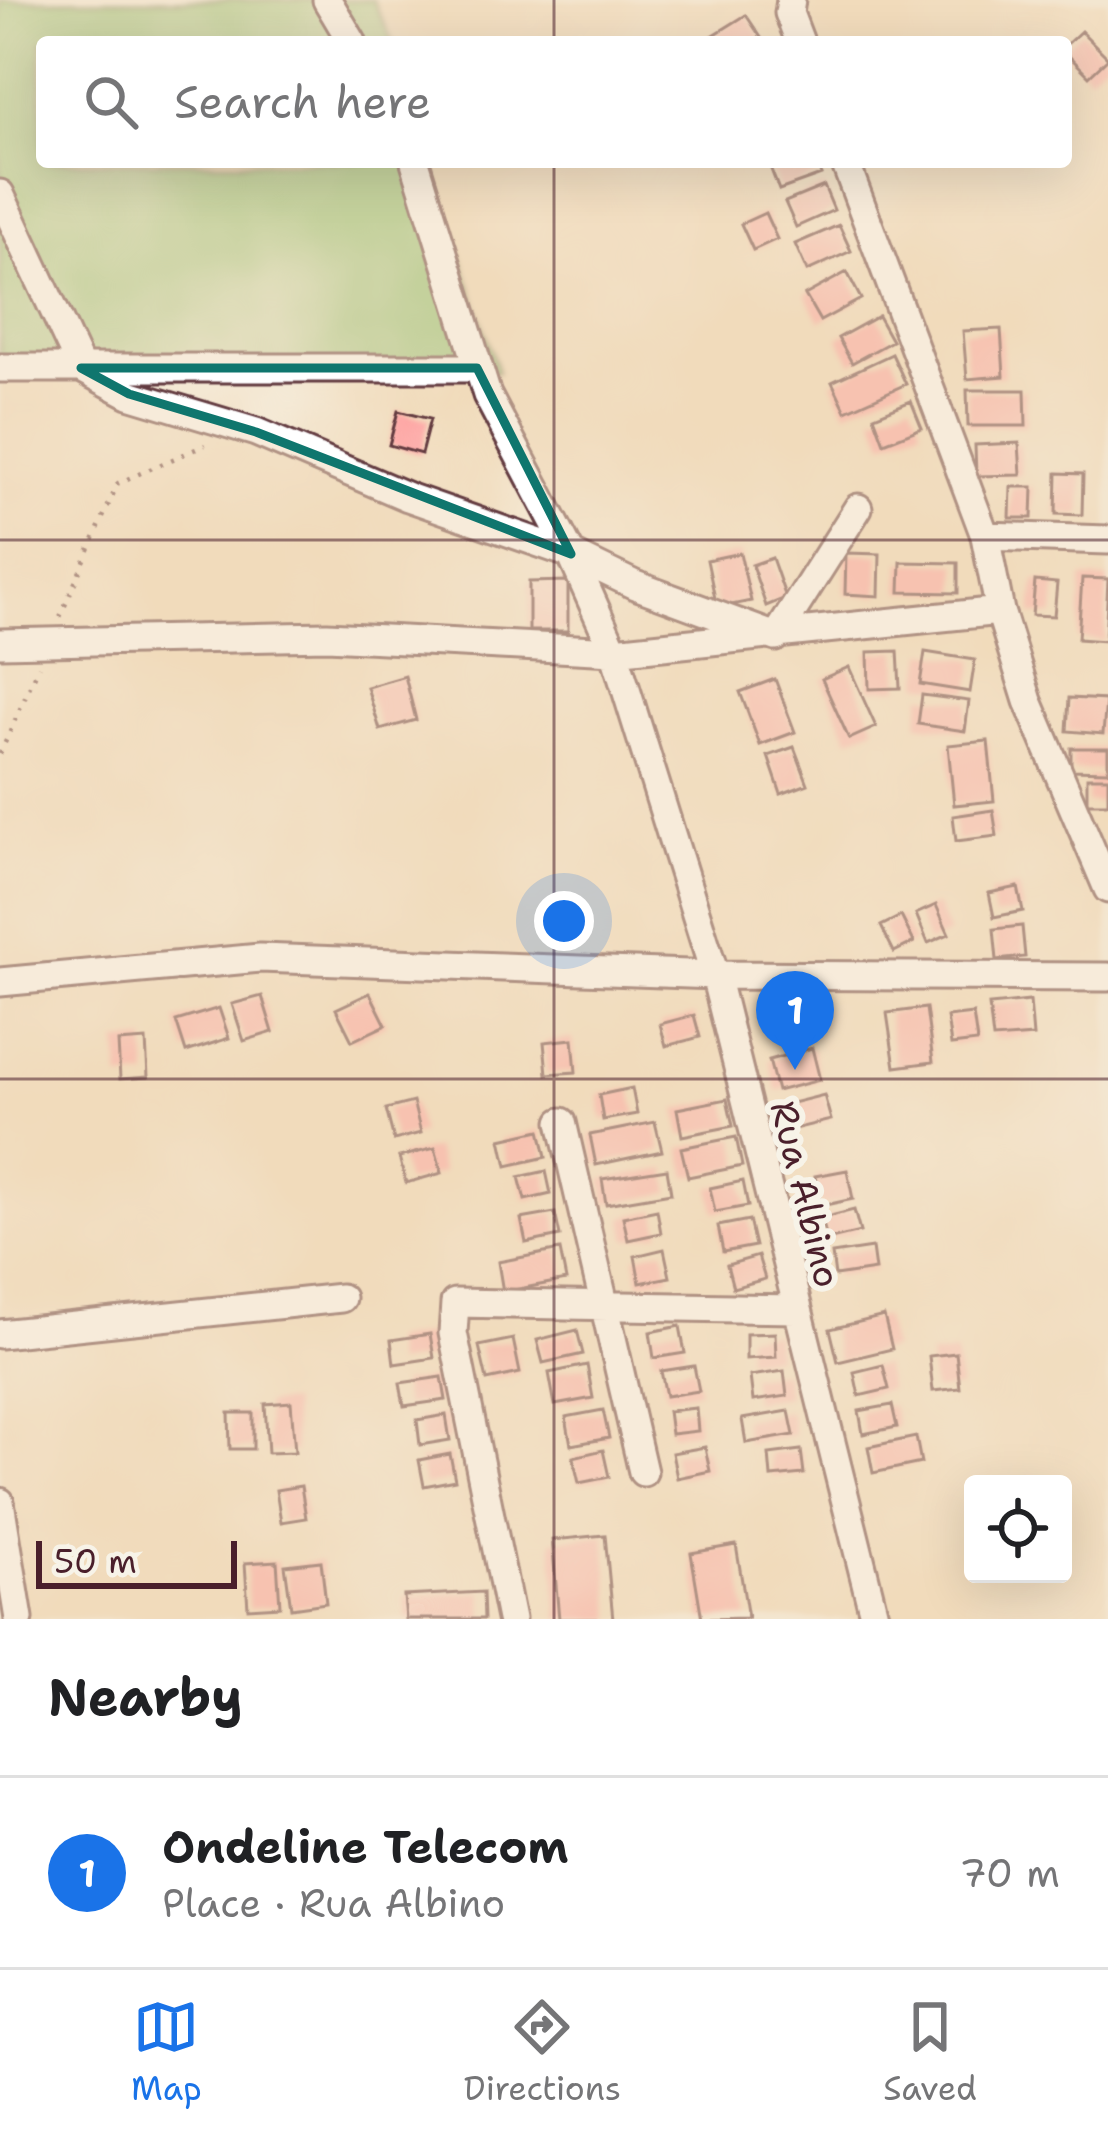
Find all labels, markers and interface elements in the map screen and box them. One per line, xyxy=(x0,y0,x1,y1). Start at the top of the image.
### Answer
search box xyxy=(36,36,1072,168)
icon: search xyxy=(78,69,144,135)
text: Search here xyxy=(174,72,431,132)
your location xyxy=(534,891,594,951)
pin: 1 xyxy=(756,971,834,1070)
street label: Rua Albino xyxy=(759,1096,852,1292)
map controls xyxy=(964,1475,1072,1583)
button: locate xyxy=(964,1475,1072,1583)
scale bar xyxy=(36,1535,237,1588)
text: 50 m xyxy=(54,1539,137,1584)
text: Nearby xyxy=(48,1663,243,1731)
text: Ondeline Telecom xyxy=(162,1817,569,1877)
text: 1 xyxy=(78,1847,96,1899)
text: 70 m xyxy=(959,1847,1060,1899)
text: Place · Rua Albino xyxy=(162,1877,505,1929)
tab: Map xyxy=(131,1994,202,2111)
tab: Directions xyxy=(464,1994,621,2111)
tab: Saved xyxy=(883,1994,977,2111)

